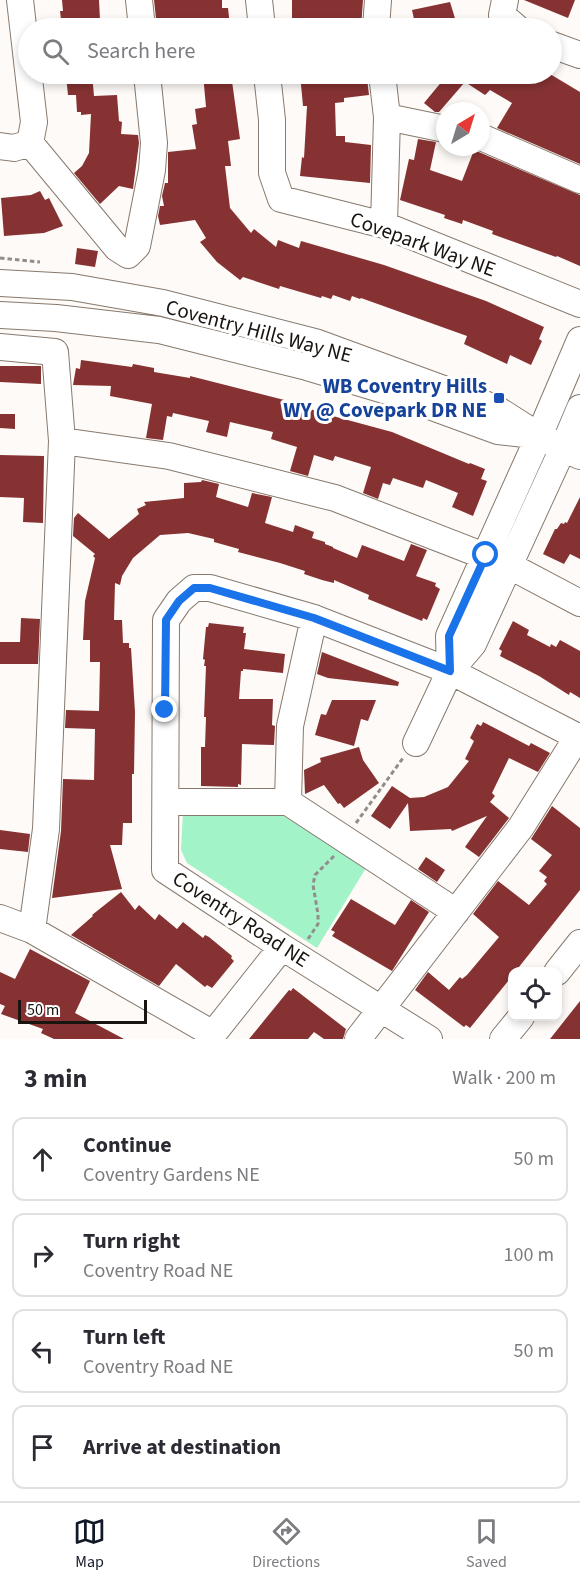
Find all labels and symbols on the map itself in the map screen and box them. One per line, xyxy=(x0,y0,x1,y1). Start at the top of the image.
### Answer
north arrow xyxy=(436,102,490,156)
street label: Covepark Way NE xyxy=(346,204,500,284)
street label: Coventry Hills Way NE xyxy=(162,292,356,370)
place label: WB Coventry Hills WY @ Covepark DR NE xyxy=(283,371,487,425)
marker: WB Coventry Hills WY @ Covepark DR NE xyxy=(492,391,506,405)
route start xyxy=(472,541,498,567)
route end xyxy=(151,696,177,722)
street label: Coventry Road NE xyxy=(167,863,315,975)
scale bar xyxy=(18,997,147,1025)

